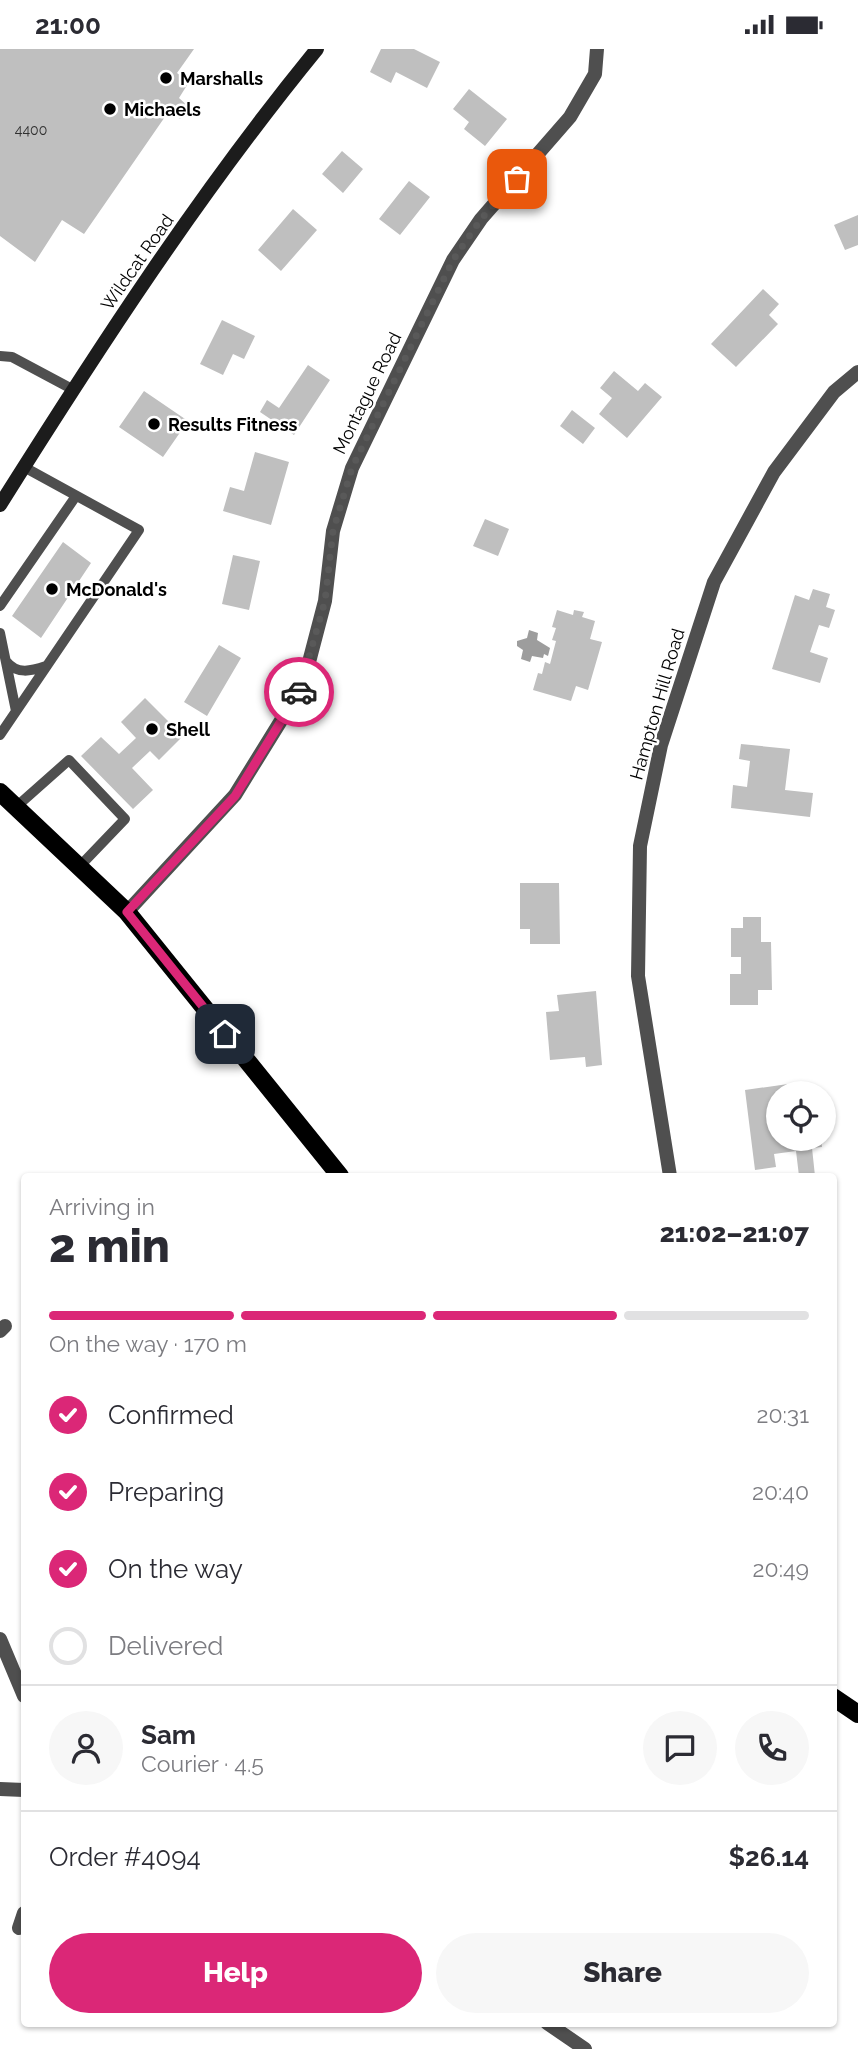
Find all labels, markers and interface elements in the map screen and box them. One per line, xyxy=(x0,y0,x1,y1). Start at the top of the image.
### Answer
text: 21:00 xyxy=(35,10,101,40)
place label: Marshalls xyxy=(180,68,263,89)
marker: Marshalls xyxy=(158,70,174,86)
place label: Michaels xyxy=(124,99,201,120)
marker: Michaels xyxy=(102,101,118,117)
house number: 4400 xyxy=(15,122,47,138)
pin xyxy=(487,149,547,209)
icon: bag xyxy=(498,160,536,198)
street label: Wildcat Road xyxy=(96,210,178,314)
street label: Montague Road xyxy=(328,329,406,457)
place label: Results Fitness xyxy=(168,414,298,435)
marker: Results Fitness xyxy=(146,416,162,432)
place label: McDonald's xyxy=(66,579,167,600)
marker: McDonald's xyxy=(44,581,60,597)
street label: Hampton Hill Road xyxy=(625,626,689,782)
courier xyxy=(264,657,334,727)
icon: car xyxy=(280,673,318,711)
place label: Shell xyxy=(166,719,210,740)
marker: Shell xyxy=(144,721,160,737)
pin xyxy=(195,1004,255,1064)
icon: home xyxy=(206,1015,244,1053)
map controls xyxy=(766,1081,836,1151)
button: locate xyxy=(766,1081,836,1151)
text: Arriving in xyxy=(49,1193,155,1220)
text: 21:02–21:07 xyxy=(660,1218,809,1248)
text: 2 min xyxy=(49,1219,170,1273)
text: On the way · 170 m xyxy=(49,1330,247,1357)
icon: check xyxy=(49,1396,87,1434)
text: Confirmed xyxy=(108,1400,234,1430)
text: 20:31 xyxy=(756,1401,809,1428)
icon: check xyxy=(49,1473,87,1511)
text: Preparing xyxy=(108,1477,224,1507)
text: 20:40 xyxy=(752,1478,809,1505)
icon: check xyxy=(49,1550,87,1588)
text: On the way xyxy=(108,1554,243,1584)
text: 20:49 xyxy=(753,1555,809,1582)
text: Delivered xyxy=(108,1631,223,1661)
button: person xyxy=(49,1711,123,1785)
button: chat xyxy=(643,1711,717,1785)
button: phone xyxy=(735,1711,809,1785)
text: Sam xyxy=(141,1720,196,1750)
text: Courier · 4.5 xyxy=(141,1750,264,1777)
text: Order #4094 xyxy=(49,1842,201,1872)
text: $26.14 xyxy=(729,1842,809,1872)
button: Help xyxy=(49,1933,422,2013)
button: Share xyxy=(436,1933,809,2013)

